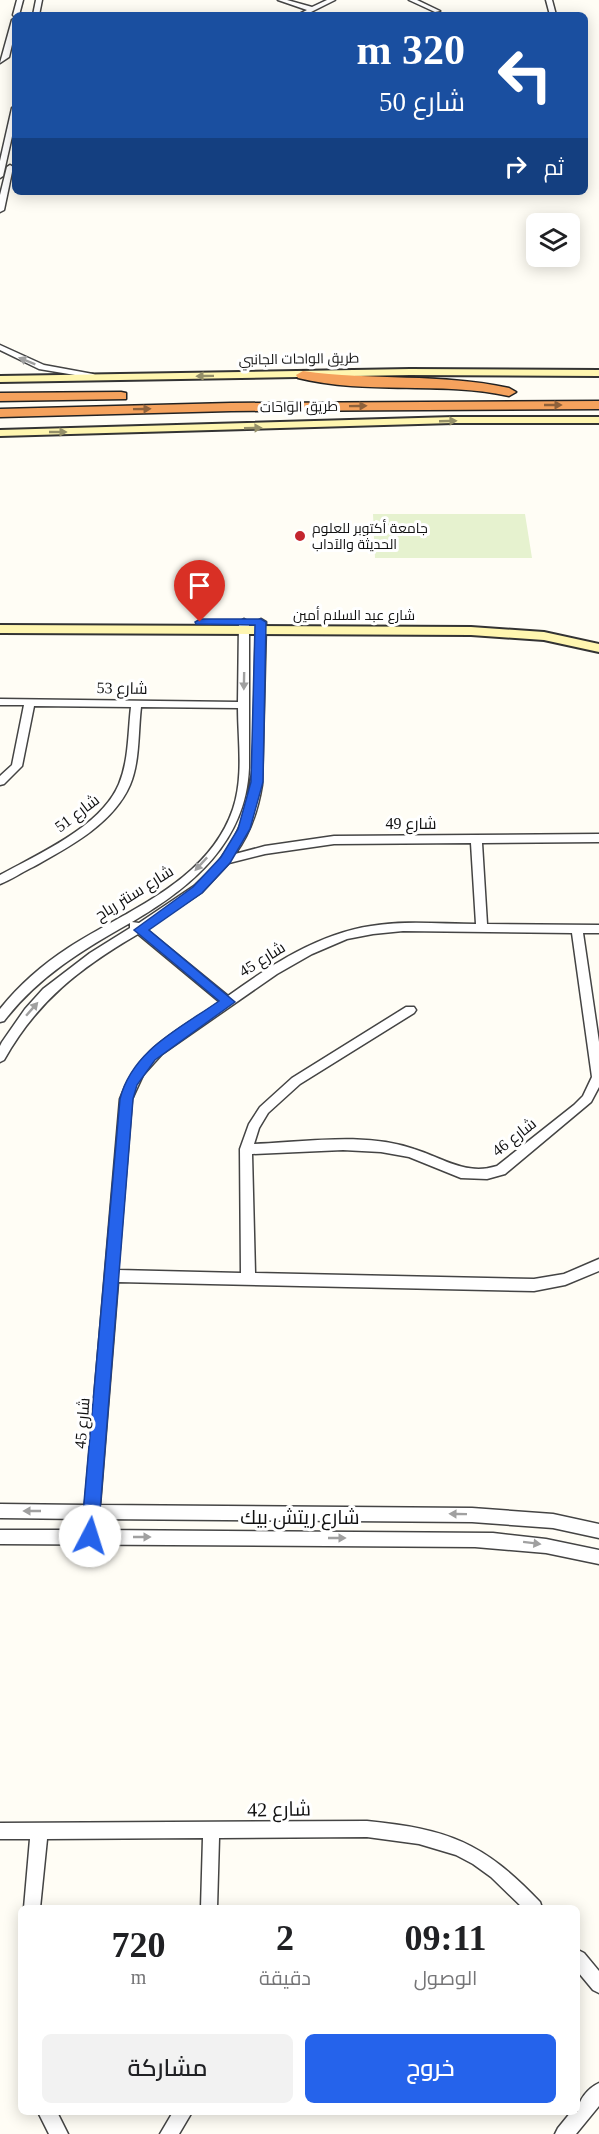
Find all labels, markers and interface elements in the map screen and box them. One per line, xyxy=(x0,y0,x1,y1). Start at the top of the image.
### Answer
text: 320 m xyxy=(357,27,465,73)
icon: left xyxy=(486,36,564,114)
text: شارع 50 xyxy=(379,87,465,117)
icon: right xyxy=(499,150,532,183)
text: ثم xyxy=(544,155,564,180)
map controls xyxy=(526,213,580,267)
button: layers xyxy=(526,213,580,267)
street label: طريق الواحات الجانبي xyxy=(238,350,360,372)
one-way arrow xyxy=(17,356,35,366)
one-way arrow xyxy=(195,371,214,380)
street label: طريق الواحات xyxy=(260,399,338,416)
one-way arrow xyxy=(544,400,563,409)
one-way arrow xyxy=(349,401,368,411)
one-way arrow xyxy=(133,405,152,414)
one-way arrow xyxy=(439,416,458,425)
one-way arrow xyxy=(244,423,263,432)
one-way arrow xyxy=(49,427,68,437)
place label: جامعة أكتوبر للعلوم الحديثة والآداب xyxy=(312,519,428,552)
marker: جامعة أكتوبر للعلوم الحديثة والآداب xyxy=(293,529,307,543)
pin xyxy=(174,560,225,622)
icon: arrive xyxy=(183,569,216,602)
street label: شارع عبد السلام أمين xyxy=(293,606,415,625)
one-way arrow xyxy=(239,671,248,690)
street label: شارع 53 xyxy=(96,679,148,700)
street label: شارع 51 xyxy=(52,791,104,838)
street label: شارع 49 xyxy=(386,815,437,835)
one-way arrow xyxy=(195,856,209,870)
street label: شارع سنتر رباح xyxy=(92,862,178,926)
street label: شارع 45 xyxy=(236,938,290,982)
one-way arrow xyxy=(25,1002,38,1017)
street label: شارع 46 xyxy=(489,1115,541,1162)
street label: شارع 45 xyxy=(71,1397,96,1449)
position arrow xyxy=(58,1504,122,1568)
one-way arrow xyxy=(22,1506,41,1516)
street label: شارع ريتش بيك xyxy=(240,1506,360,1531)
one-way arrow xyxy=(448,1509,467,1519)
one-way arrow xyxy=(133,1532,152,1542)
one-way arrow xyxy=(328,1533,347,1543)
one-way arrow xyxy=(523,1539,542,1548)
street label: شارع 42 xyxy=(247,1797,311,1824)
text: 2 xyxy=(276,1918,294,1958)
text: 09:11 xyxy=(405,1918,487,1958)
text: 720 xyxy=(112,1925,166,1965)
text: m xyxy=(131,1966,146,1988)
text: دقيقة xyxy=(259,1967,311,1989)
text: الوصول xyxy=(414,1967,477,1989)
button: مشاركة xyxy=(42,2034,293,2103)
button: خروج xyxy=(305,2034,556,2103)

